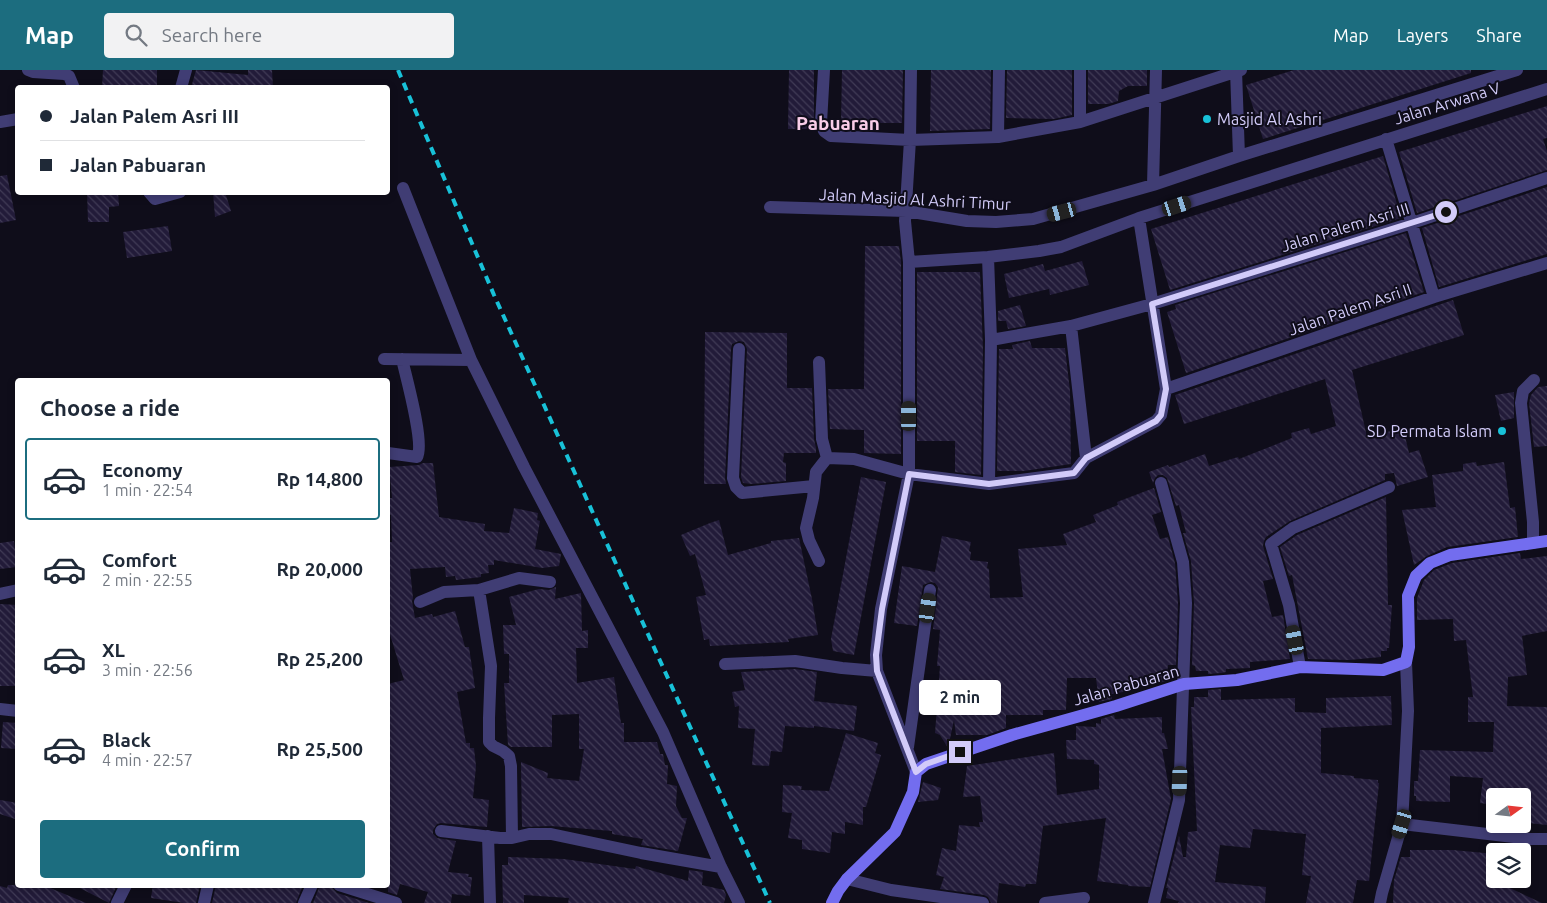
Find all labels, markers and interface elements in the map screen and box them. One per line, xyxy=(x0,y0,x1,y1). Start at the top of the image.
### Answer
search box xyxy=(104,13,454,58)
icon: search xyxy=(122,21,150,49)
text: Map xyxy=(25,22,74,49)
text: Search here xyxy=(162,24,262,46)
text: Map xyxy=(1333,25,1369,45)
text: Layers xyxy=(1397,25,1448,45)
text: Share xyxy=(1476,25,1522,45)
street label: Jalan Arwana V xyxy=(1392,78,1502,128)
text: Jalan Palem Asri III xyxy=(70,105,239,127)
place label: Masjid Al Ashri xyxy=(1217,110,1322,128)
district label: Pabuaran xyxy=(796,112,880,134)
marker: Masjid Al Ashri xyxy=(1201,113,1213,125)
text: Jalan Pabuaran xyxy=(70,154,206,176)
street label: Jalan Masjid Al Ashri Timur xyxy=(819,185,1011,213)
car xyxy=(1160,194,1193,218)
street label: Jalan Palem Asri III xyxy=(1279,199,1411,255)
car xyxy=(1045,201,1078,223)
route start xyxy=(1435,201,1457,223)
street label: Jalan Palem Asri II xyxy=(1286,280,1414,338)
text: Choose a ride xyxy=(40,395,180,420)
car xyxy=(901,401,916,431)
place label: SD Permata Islam xyxy=(1367,422,1492,440)
marker: SD Permata Islam xyxy=(1496,425,1508,437)
icon: car xyxy=(42,457,87,502)
text: Economy xyxy=(102,459,183,481)
text: Rp 14,800 xyxy=(276,468,363,490)
text: 1 min · 22:54 xyxy=(102,481,193,499)
icon: car xyxy=(42,547,87,592)
text: Comfort xyxy=(102,549,177,571)
text: Rp 20,000 xyxy=(276,558,363,580)
text: 2 min · 22:55 xyxy=(102,571,193,589)
car xyxy=(918,592,937,624)
car xyxy=(1284,624,1305,656)
icon: car xyxy=(42,637,87,682)
text: XL xyxy=(102,639,125,661)
text: Rp 25,200 xyxy=(276,648,363,670)
text: 3 min · 22:56 xyxy=(102,661,193,679)
street label: Jalan Pabuaran xyxy=(1071,661,1181,709)
callout: 2 min xyxy=(919,680,1001,714)
text: 2 min xyxy=(940,688,980,706)
icon: car xyxy=(42,727,87,772)
text: Black xyxy=(102,729,151,751)
text: Rp 25,500 xyxy=(276,738,363,760)
route end xyxy=(949,741,971,763)
text: 4 min · 22:57 xyxy=(102,751,193,769)
car xyxy=(1171,766,1188,796)
north arrow xyxy=(1486,788,1531,832)
map controls xyxy=(1486,788,1531,888)
car xyxy=(1390,807,1413,841)
button: Confirm xyxy=(40,820,365,878)
button: layers xyxy=(1486,843,1531,888)

